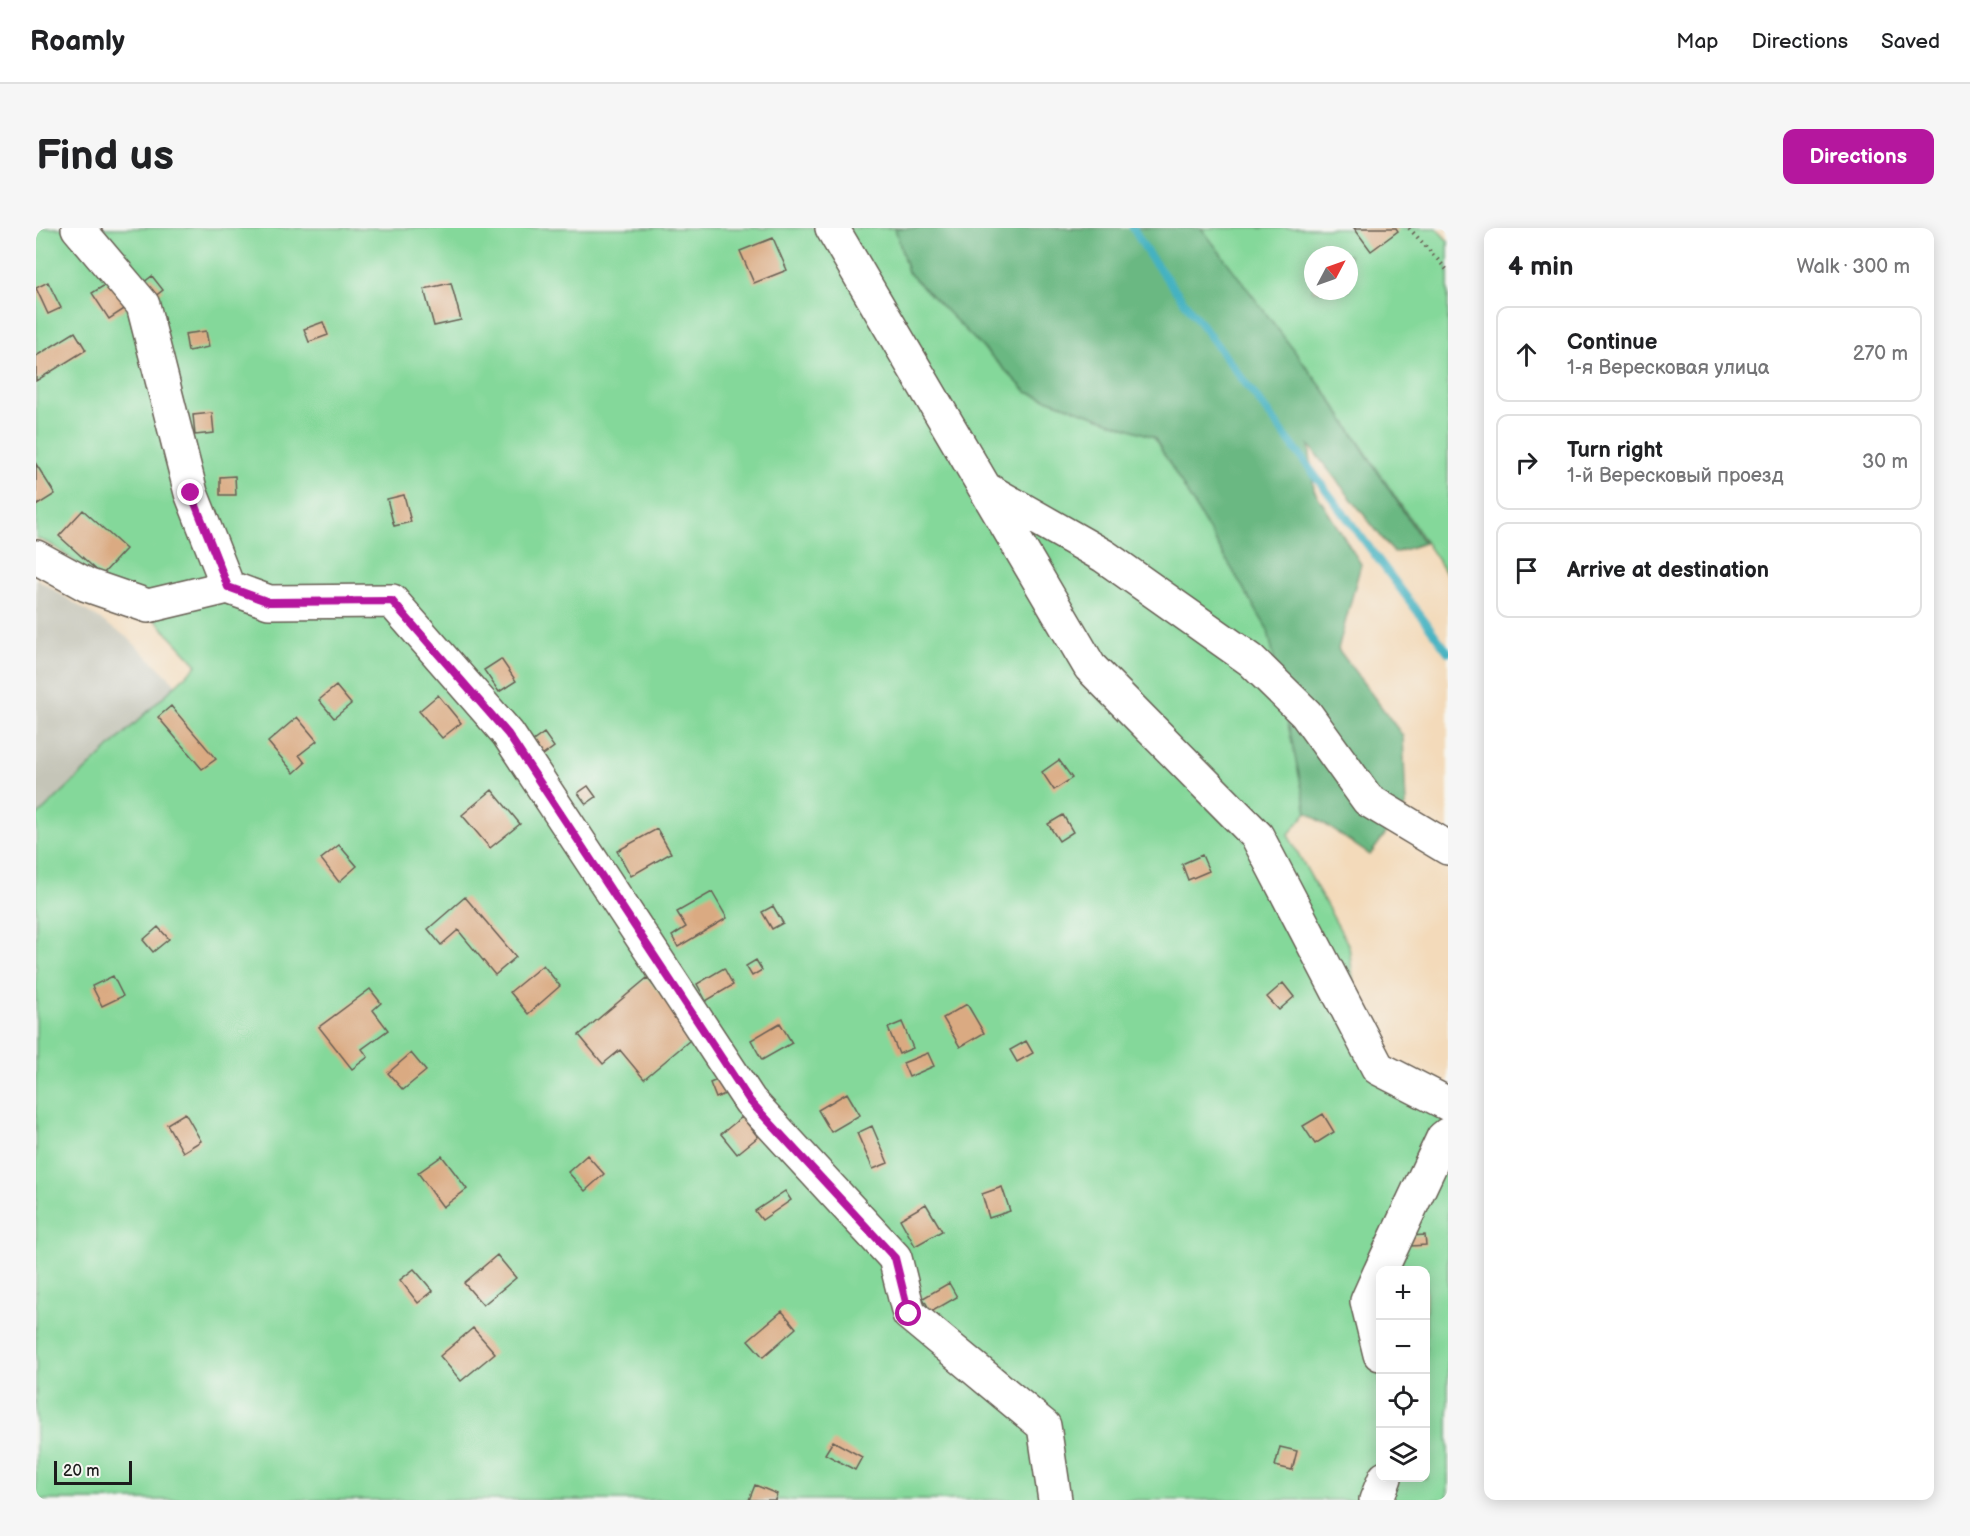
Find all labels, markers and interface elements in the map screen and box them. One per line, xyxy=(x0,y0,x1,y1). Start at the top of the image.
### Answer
text: Roamly xyxy=(30,25,125,58)
text: Map xyxy=(1676,29,1719,54)
text: Directions xyxy=(1752,29,1848,54)
text: Saved xyxy=(1881,29,1940,54)
button: Directions xyxy=(1783,129,1934,184)
text: Find us xyxy=(36,131,174,182)
north arrow xyxy=(1304,246,1358,300)
text: 4 min xyxy=(1508,252,1573,283)
text: Walk · 300 m xyxy=(1797,255,1910,279)
text: Continue xyxy=(1567,329,1657,356)
icon: ahead xyxy=(1510,338,1543,371)
text: 270 m xyxy=(1853,342,1908,366)
text: 1-я Вересковая улица xyxy=(1567,356,1770,380)
text: Turn right xyxy=(1567,437,1663,464)
icon: right xyxy=(1510,446,1543,479)
text: 30 m xyxy=(1862,450,1908,474)
text: 1-й Вересковый проезд xyxy=(1567,464,1784,488)
route end xyxy=(177,479,203,505)
icon: arrive xyxy=(1510,554,1543,587)
text: Arrive at destination xyxy=(1567,557,1769,584)
map controls xyxy=(1376,1266,1430,1482)
button: + xyxy=(1376,1266,1430,1320)
route start xyxy=(895,1300,921,1326)
button: − xyxy=(1376,1320,1430,1374)
button: locate xyxy=(1376,1374,1430,1428)
button: layers xyxy=(1376,1428,1430,1482)
scale bar xyxy=(54,1458,132,1486)
text: 20 m xyxy=(63,1462,99,1481)

